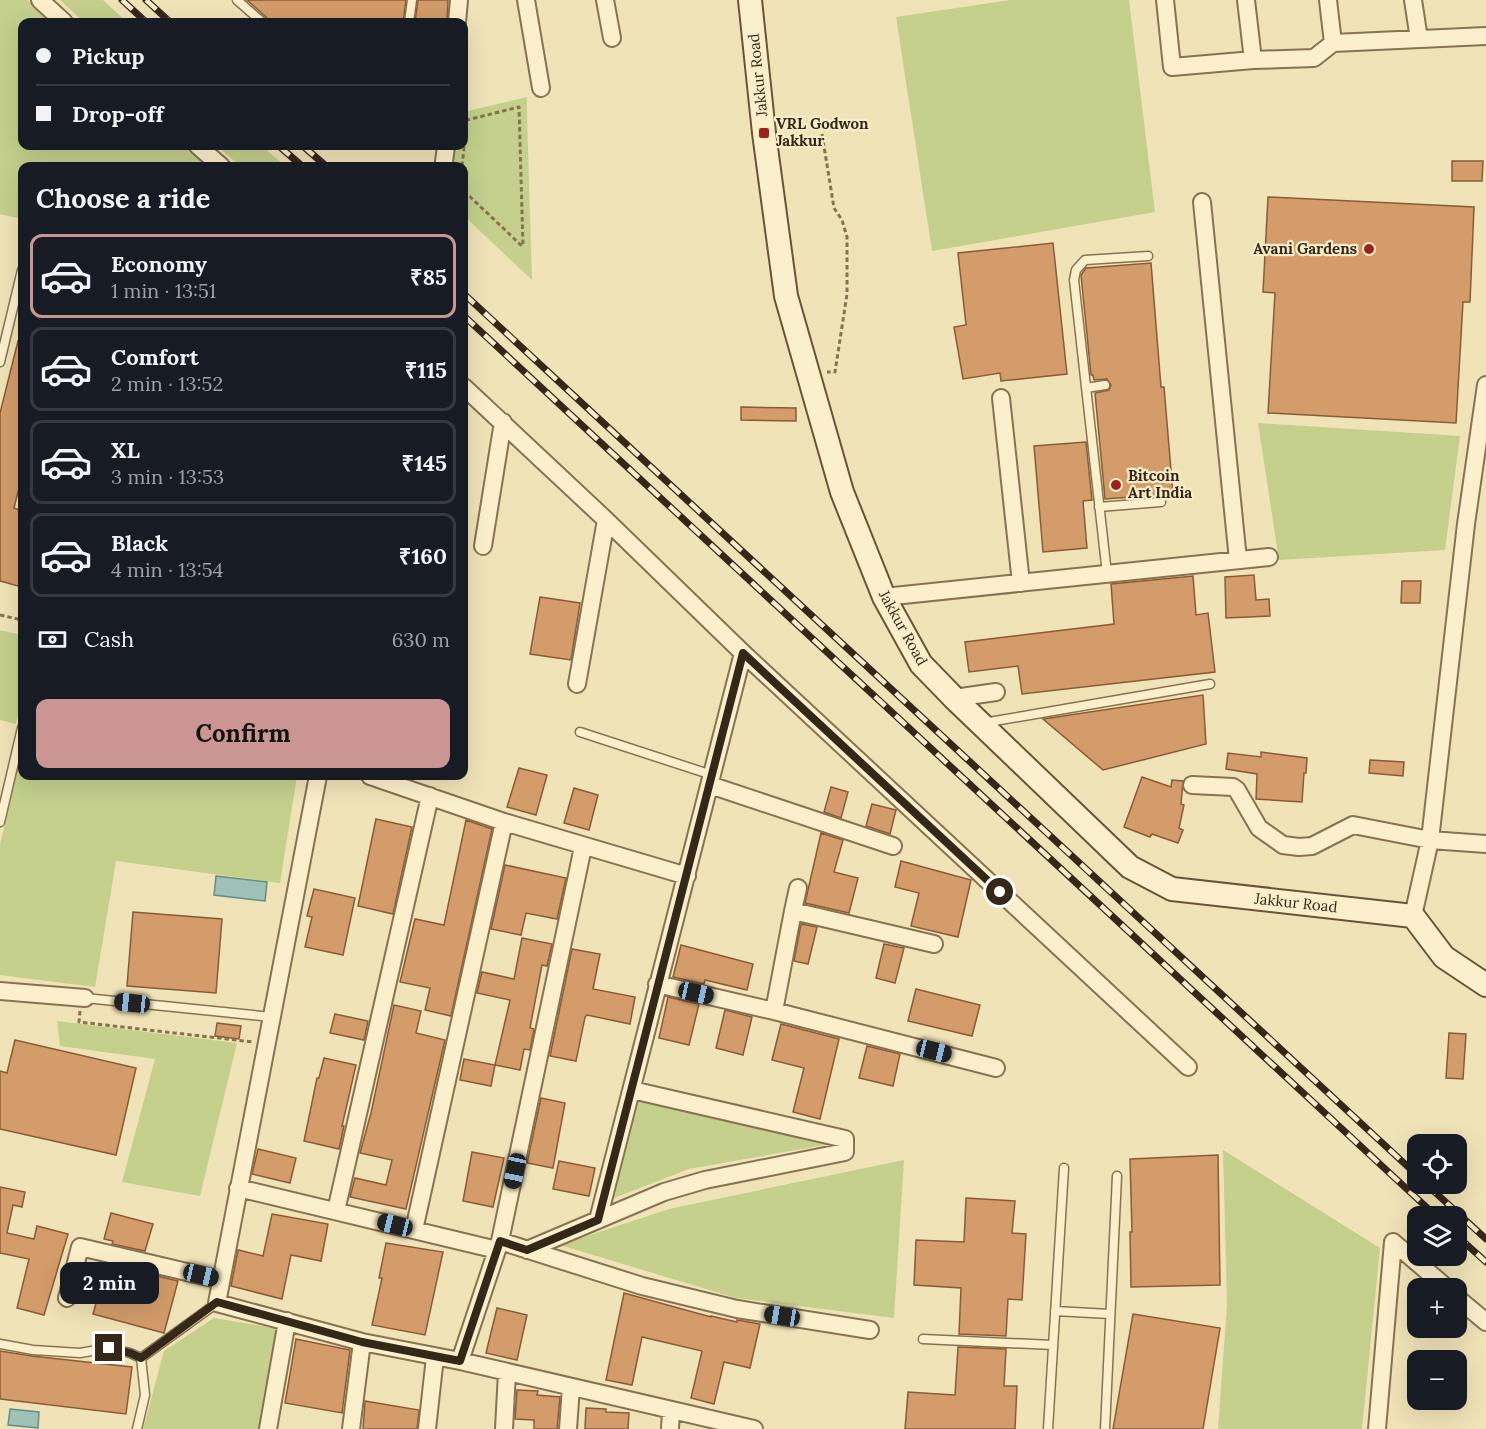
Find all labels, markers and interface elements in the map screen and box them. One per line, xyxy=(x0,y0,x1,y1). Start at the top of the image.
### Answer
street label: Jakkur Road xyxy=(744,33,771,119)
text: Pickup xyxy=(72,42,145,70)
text: Drop-off xyxy=(72,100,164,128)
place label: VRL Godwon Jakkur xyxy=(776,114,869,150)
marker: VRL Godwon Jakkur xyxy=(757,126,771,140)
text: Choose a ride xyxy=(36,181,210,215)
place label: Avani Gardens xyxy=(1253,239,1357,258)
marker: Avani Gardens xyxy=(1362,242,1376,256)
icon: car xyxy=(39,249,93,303)
text: Economy xyxy=(111,250,207,278)
text: ₹85 xyxy=(410,263,447,291)
text: 1 min · 13:51 xyxy=(111,278,216,303)
icon: car xyxy=(39,342,93,396)
text: Comfort xyxy=(111,343,199,371)
text: ₹115 xyxy=(405,356,447,384)
text: 2 min · 13:52 xyxy=(111,371,223,396)
icon: car xyxy=(39,435,93,489)
text: XL xyxy=(111,436,140,464)
text: ₹145 xyxy=(402,449,447,477)
text: 3 min · 13:53 xyxy=(111,464,224,489)
place label: Bitcoin Art India xyxy=(1128,466,1192,502)
marker: Bitcoin Art India xyxy=(1109,478,1123,492)
icon: car xyxy=(39,528,93,582)
text: Black xyxy=(111,529,168,557)
text: ₹160 xyxy=(399,542,447,570)
text: 4 min · 13:54 xyxy=(111,557,223,582)
street label: Jakkur Road xyxy=(874,586,932,669)
icon: cash xyxy=(36,623,69,656)
text: Cash xyxy=(84,625,134,653)
text: 630 m xyxy=(392,627,450,652)
button: Confirm xyxy=(36,699,450,768)
route start xyxy=(986,878,1013,905)
street label: Jakkur Road xyxy=(1253,889,1339,916)
car xyxy=(676,980,716,1006)
car xyxy=(113,992,151,1014)
car xyxy=(914,1038,954,1064)
map controls xyxy=(1407,1134,1467,1410)
button: locate xyxy=(1407,1134,1467,1194)
car xyxy=(502,1152,528,1190)
button: layers xyxy=(1407,1206,1467,1266)
car xyxy=(375,1212,415,1238)
callout: 2 min xyxy=(60,1261,158,1303)
car xyxy=(181,1262,221,1288)
text: 2 min xyxy=(83,1270,136,1295)
button: + xyxy=(1407,1278,1467,1338)
car xyxy=(763,1304,801,1328)
route end xyxy=(95,1334,122,1361)
button: − xyxy=(1407,1350,1467,1410)

